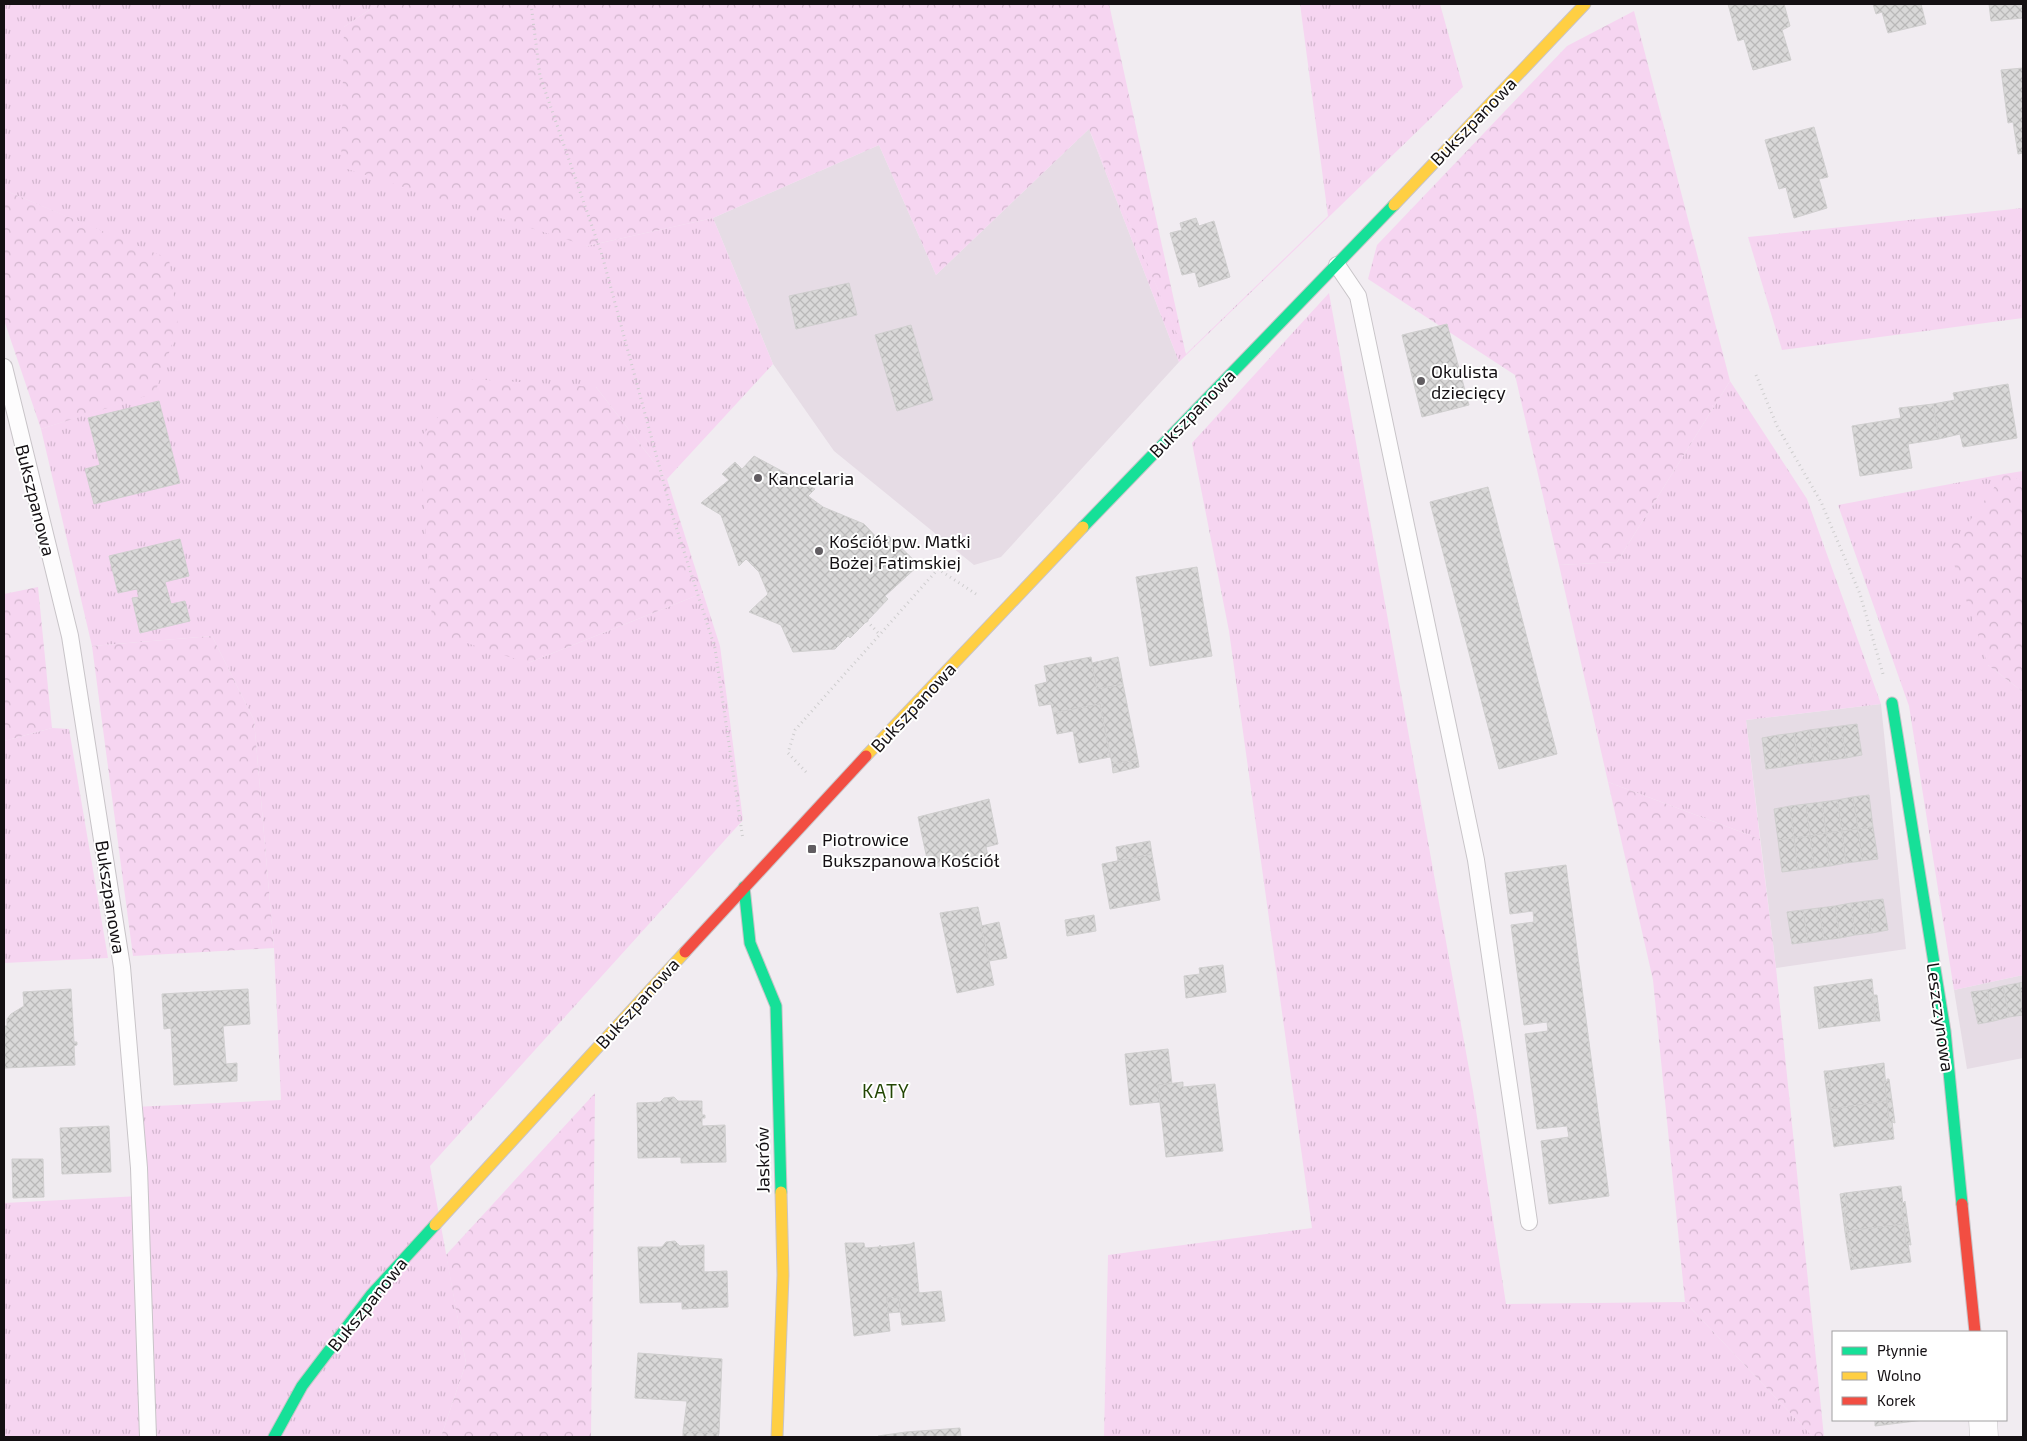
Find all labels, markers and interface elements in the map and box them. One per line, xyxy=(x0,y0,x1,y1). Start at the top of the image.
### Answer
street label: Bukszpanowa xyxy=(1425,72,1521,170)
place label: Okulista dziecięcy xyxy=(1431,360,1506,403)
street label: Bukszpanowa xyxy=(1144,364,1240,462)
marker: Okulista dziecięcy xyxy=(1415,375,1427,387)
street label: Bukszpanowa xyxy=(11,442,61,558)
place label: Kancelaria xyxy=(768,467,854,489)
marker: Kancelaria xyxy=(752,472,764,484)
place label: Kościół pw. Matki Bożej Fatimskiej xyxy=(829,530,971,573)
marker: Kościół pw. Matki Bożej Fatimskiej xyxy=(813,545,825,557)
street label: Bukszpanowa xyxy=(866,658,960,756)
place label: Piotrowice Bukszpanowa Kościół xyxy=(822,828,1000,871)
street label: Bukszpanowa xyxy=(91,839,131,955)
marker: Piotrowice Bukszpanowa Kościół xyxy=(806,843,818,855)
street label: Bukszpanowa xyxy=(591,953,683,1053)
street label: Leszczynowa xyxy=(1922,961,1960,1073)
district label: KĄTY xyxy=(862,1079,910,1102)
street label: Jaskrów xyxy=(750,1126,774,1193)
street label: Bukszpanowa xyxy=(322,1253,412,1355)
legend xyxy=(1832,1331,2007,1421)
text: Płynnie xyxy=(1877,1341,1928,1359)
text: Wolno xyxy=(1877,1366,1921,1384)
text: Korek xyxy=(1877,1391,1916,1409)

